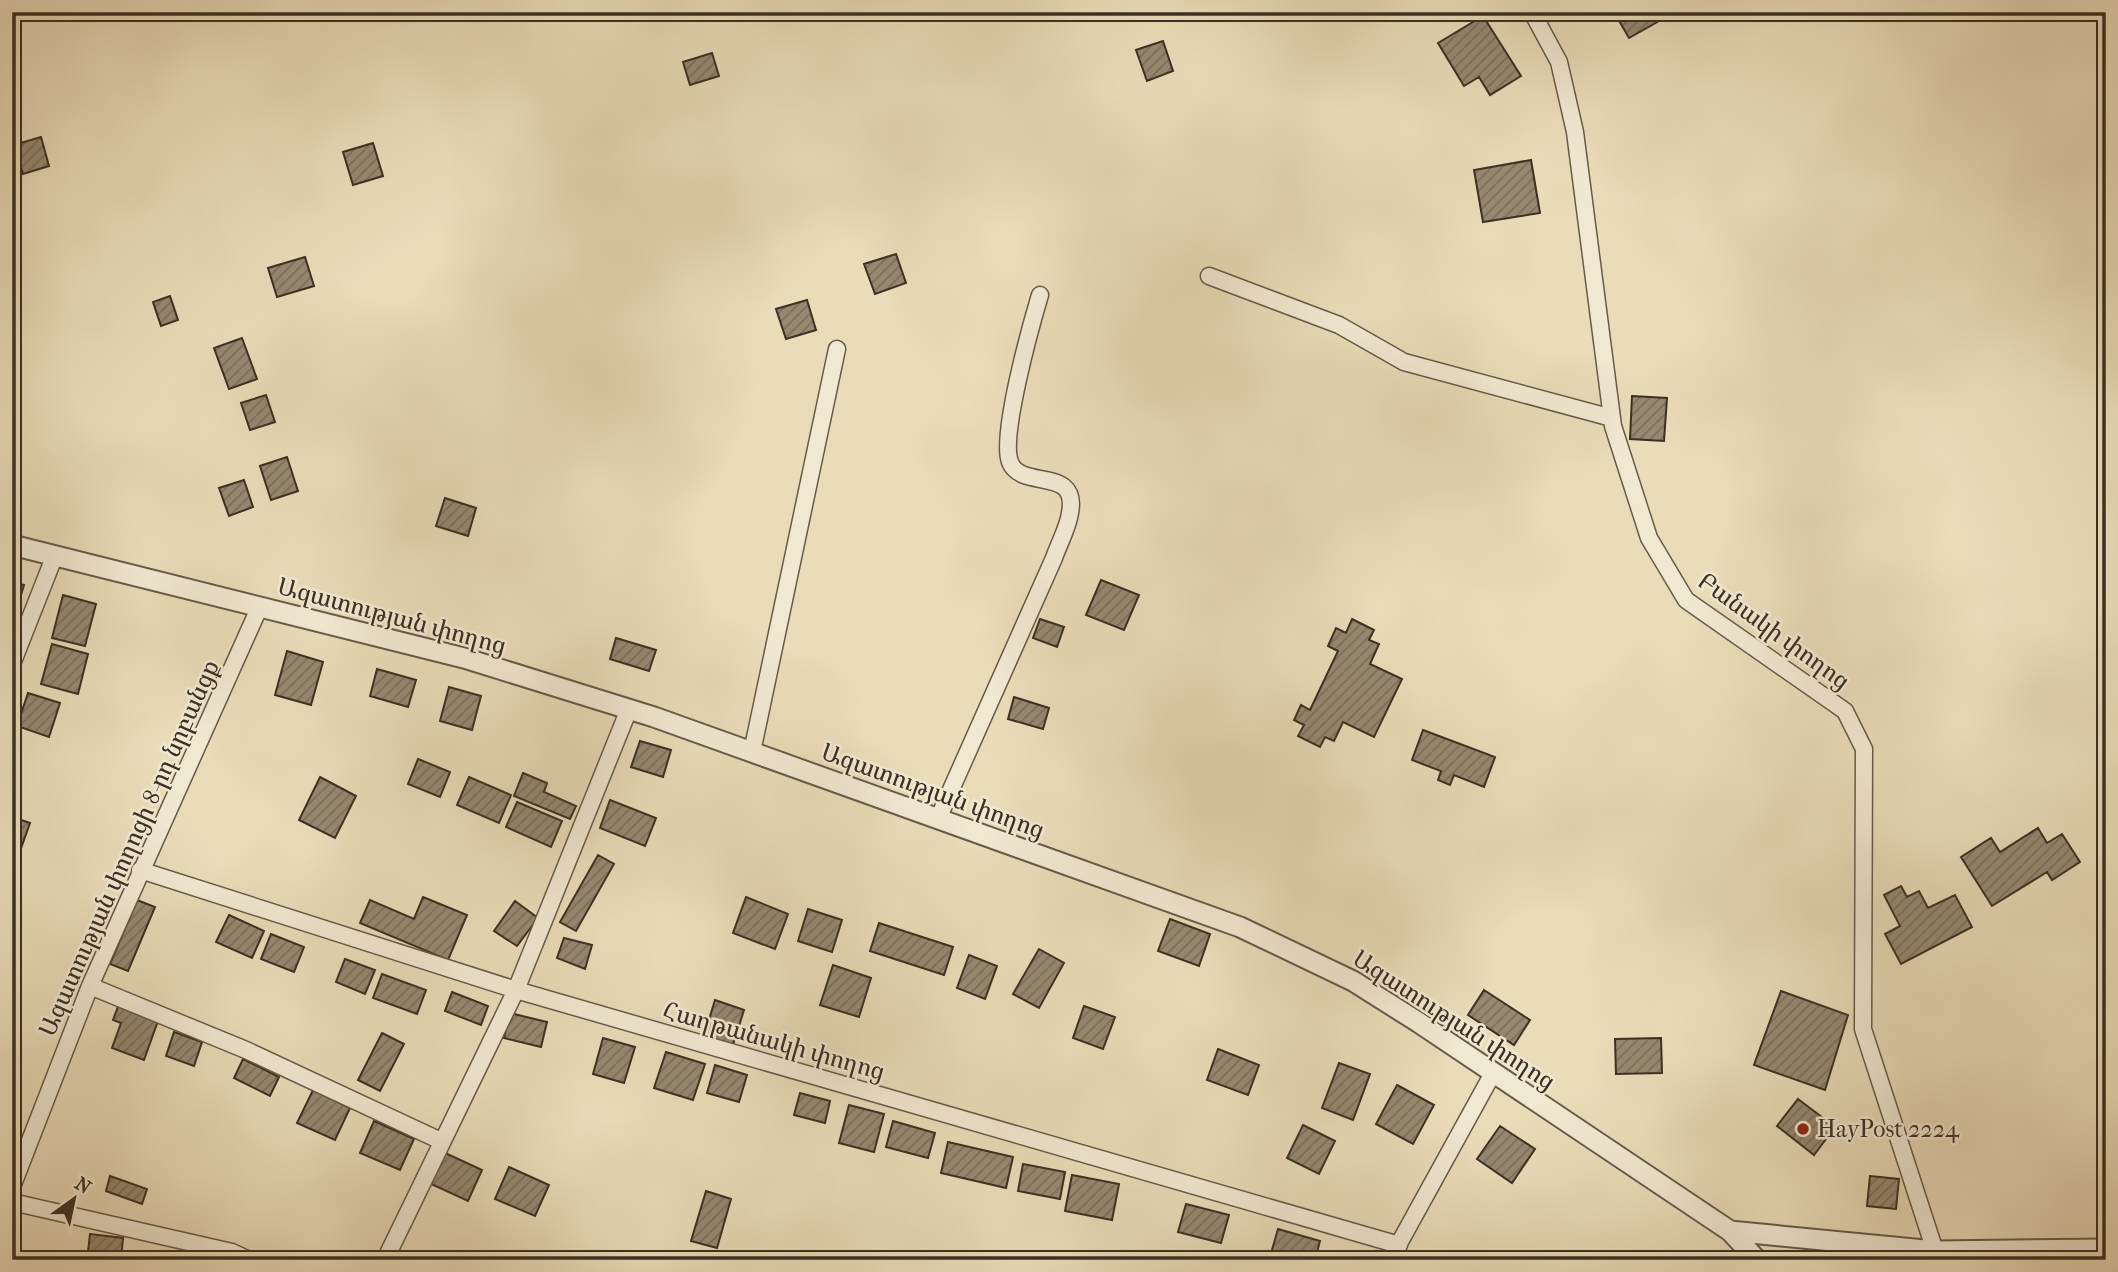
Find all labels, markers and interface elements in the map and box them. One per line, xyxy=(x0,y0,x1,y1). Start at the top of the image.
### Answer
street label: Բանակի փողոց xyxy=(1693,567,1855,695)
street label: Ազատության փողոց xyxy=(275,572,509,660)
street label: Ազատության փողոցի 8-րդ նրբանցք xyxy=(33,656,225,1040)
street label: Ազատության փողոց xyxy=(818,738,1048,844)
street label: Ազատության փողոց xyxy=(1348,944,1560,1096)
street label: Հաղթանակի փողոց xyxy=(660,996,888,1086)
place label: HayPost 2224 xyxy=(1817,1115,1960,1143)
marker: HayPost 2224 xyxy=(1795,1121,1811,1137)
north arrow xyxy=(38,1164,108,1234)
text: N xyxy=(71,1172,95,1199)

